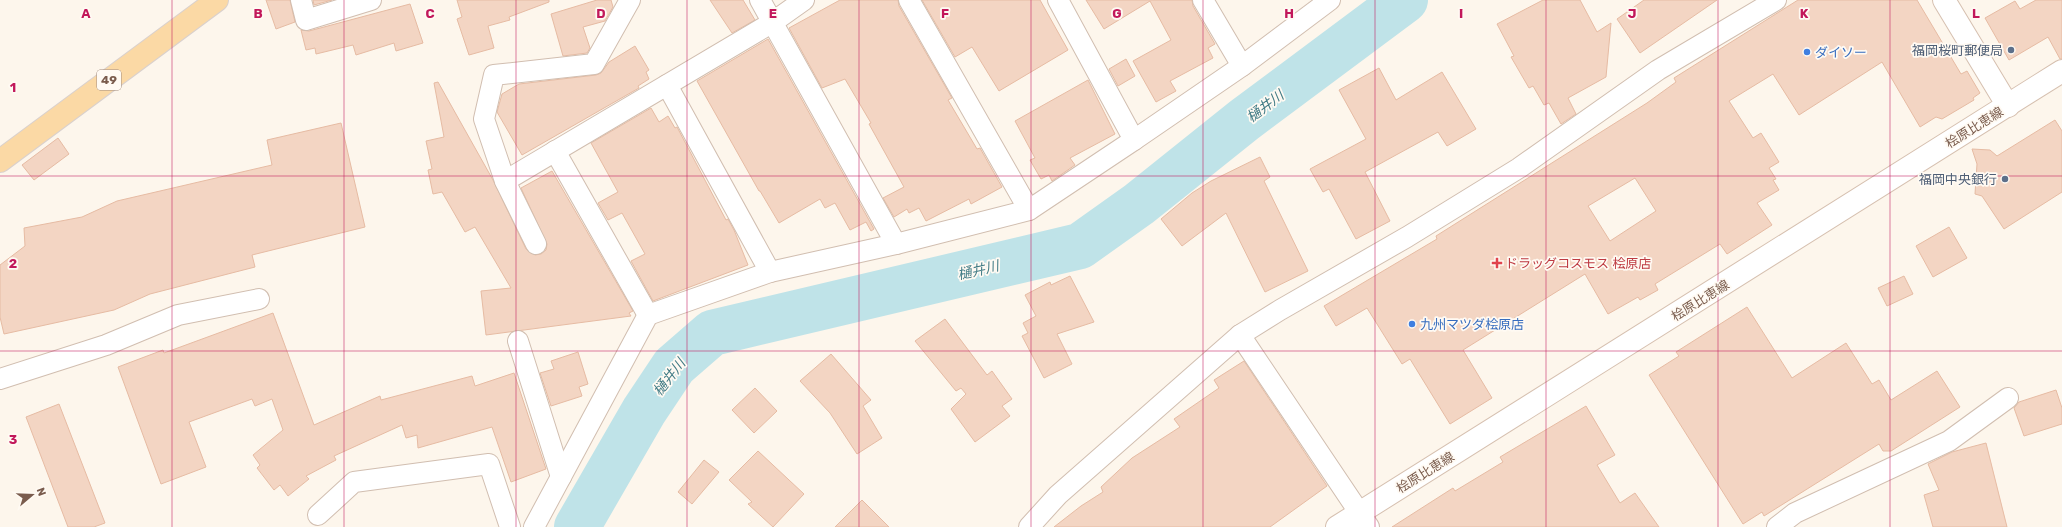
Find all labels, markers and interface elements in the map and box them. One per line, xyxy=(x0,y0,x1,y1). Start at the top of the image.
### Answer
text: A xyxy=(81,6,91,21)
text: B xyxy=(253,6,263,21)
text: C xyxy=(425,6,435,21)
text: D xyxy=(596,6,606,21)
text: E xyxy=(769,6,777,21)
text: F xyxy=(941,6,949,21)
text: G xyxy=(1112,6,1122,21)
text: H xyxy=(1284,6,1294,21)
text: I xyxy=(1459,6,1463,21)
text: J xyxy=(1628,6,1636,21)
text: K xyxy=(1800,6,1809,21)
text: L xyxy=(1972,6,1980,21)
place label: 福岡桜町郵便局 xyxy=(1912,43,2003,58)
place label: ダイソー xyxy=(1815,45,1867,60)
marker: 福岡桜町郵便局 xyxy=(2006,45,2016,55)
marker: ダイソー xyxy=(1802,47,1812,57)
road number: 49 xyxy=(97,70,121,90)
text: 1 xyxy=(10,80,16,95)
water label: 樋井川 xyxy=(1243,86,1289,126)
street label: 桧原比恵線 xyxy=(1943,104,2006,151)
place label: 福岡中央銀行 xyxy=(1919,172,1997,187)
marker: 福岡中央銀行 xyxy=(2000,174,2010,184)
text: 2 xyxy=(9,256,17,271)
place label: ドラッグコスモス 桧原店 xyxy=(1505,256,1651,271)
water label: 樋井川 xyxy=(956,257,1002,283)
marker: ドラッグコスモス 桧原店 xyxy=(1492,258,1502,268)
street label: 桧原比恵線 xyxy=(1669,277,1732,324)
place label: 九州マツダ桧原店 xyxy=(1420,317,1524,332)
marker: 九州マツダ桧原店 xyxy=(1407,319,1417,329)
water label: 樋井川 xyxy=(650,354,690,399)
text: 3 xyxy=(9,432,18,447)
street label: 桧原比恵線 xyxy=(1394,449,1457,496)
north arrow xyxy=(12,475,52,515)
text: N xyxy=(34,486,48,498)

